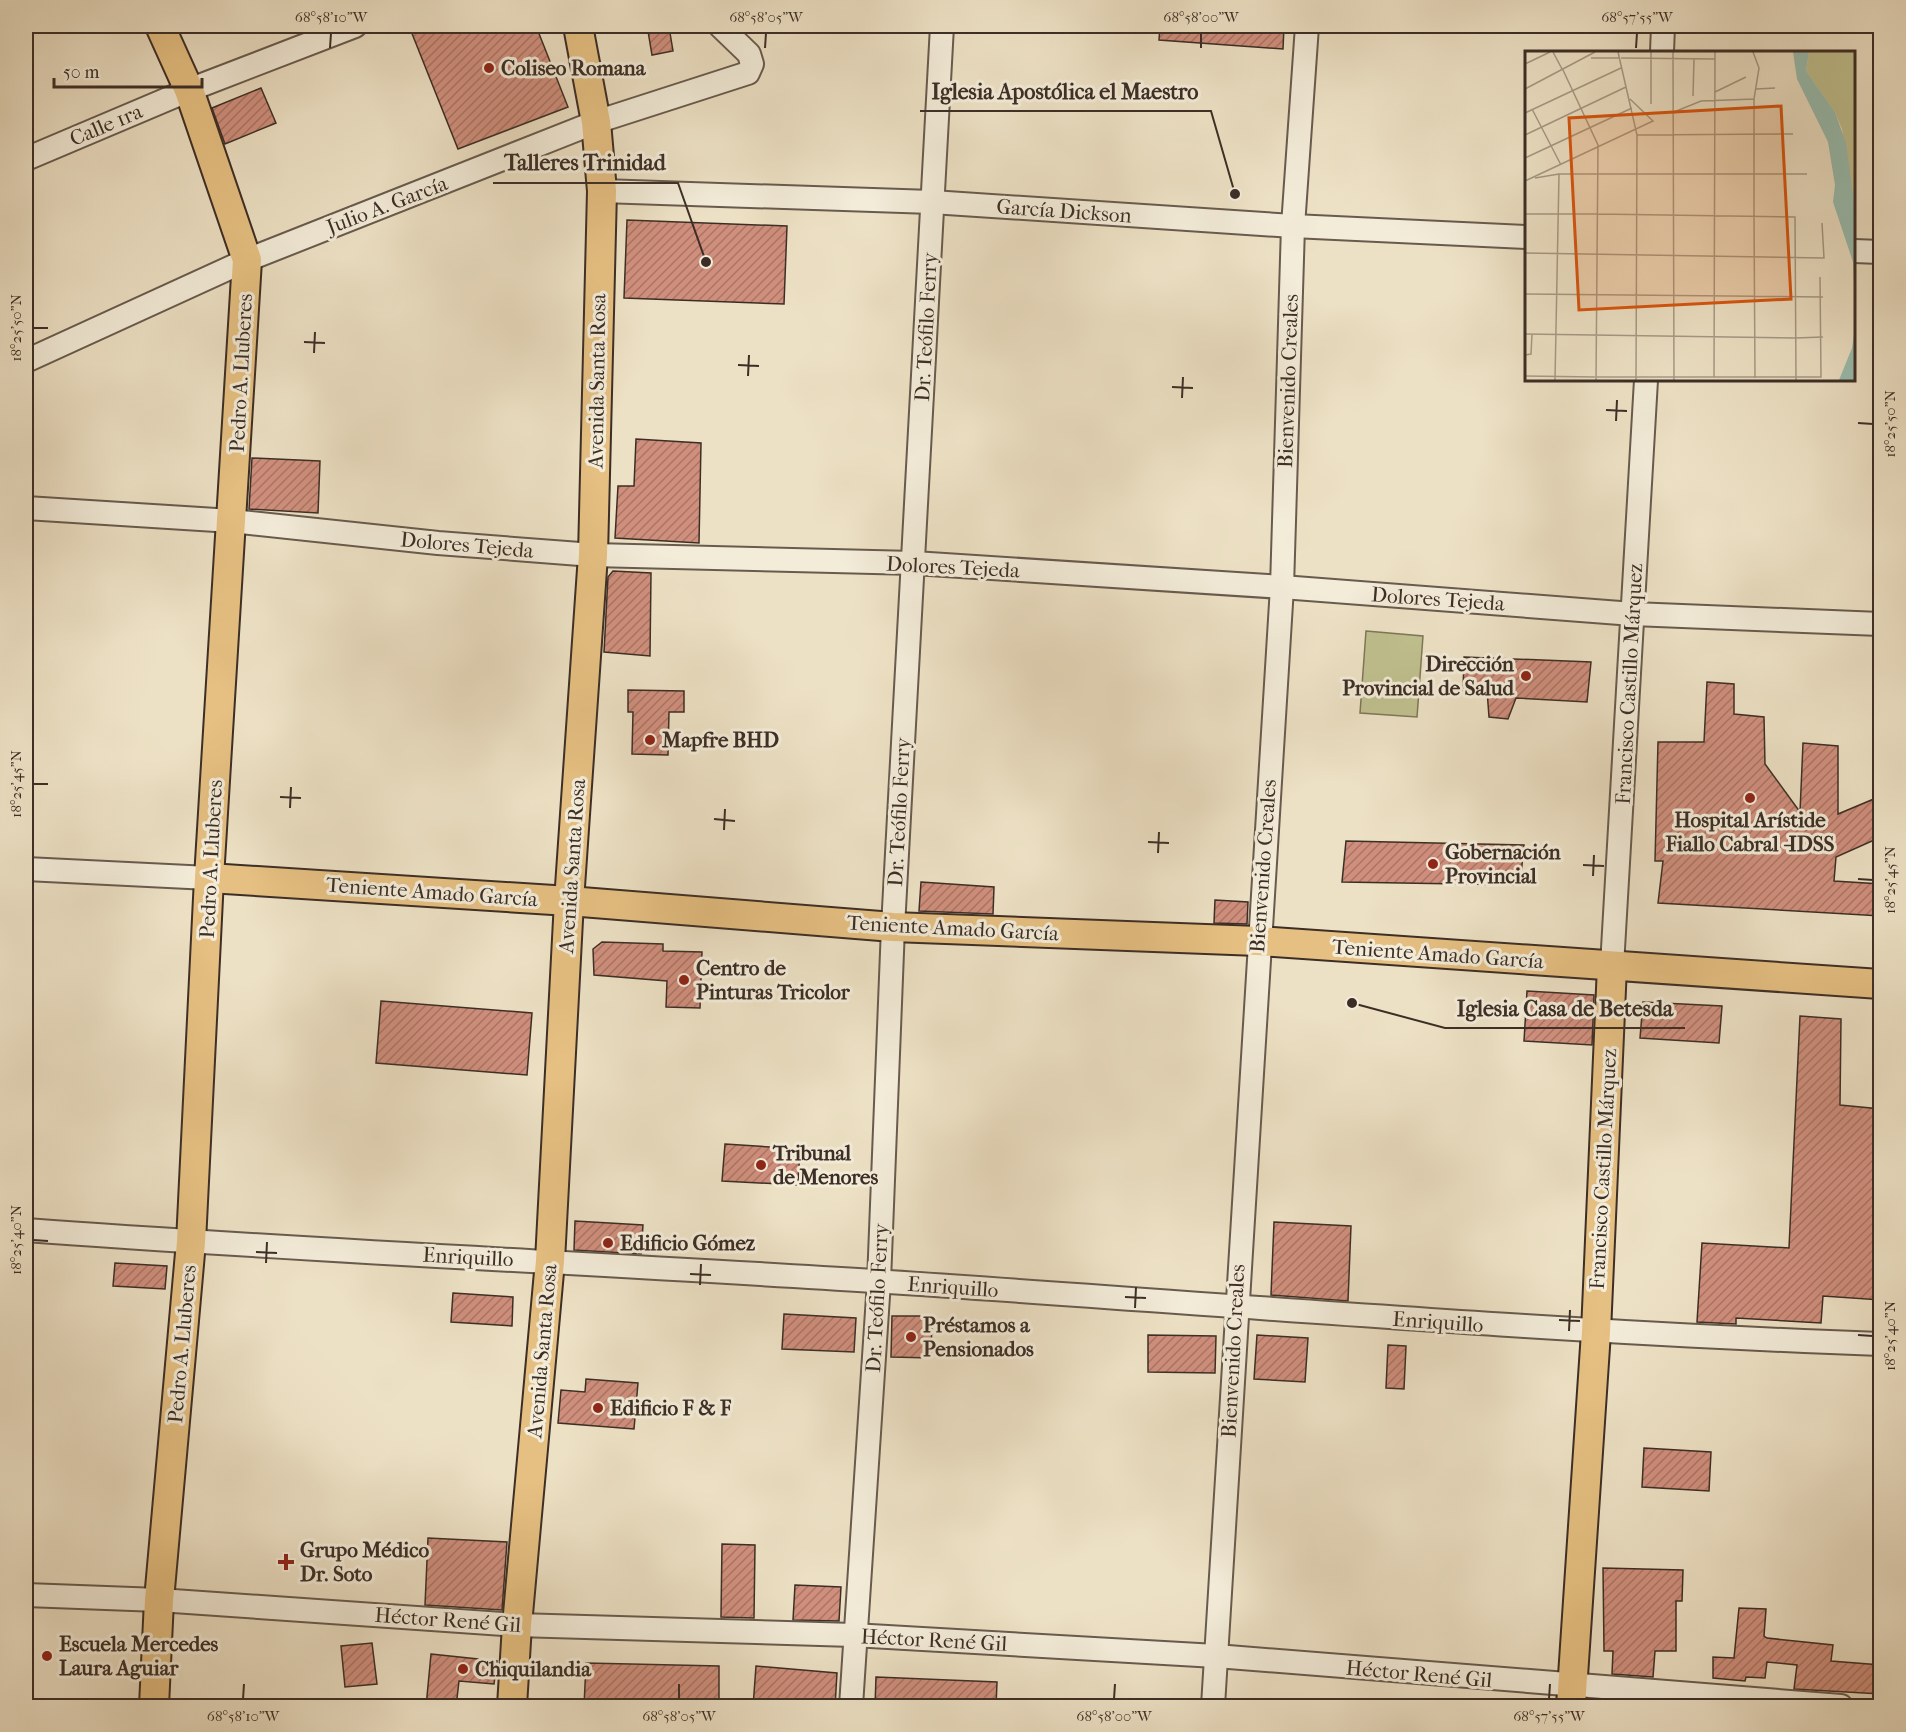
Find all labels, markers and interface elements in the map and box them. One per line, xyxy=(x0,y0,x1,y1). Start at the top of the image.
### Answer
text: 68°58'10"W xyxy=(295,8,369,26)
text: 68°58'05"W xyxy=(729,8,804,26)
text: 68°58'00"W xyxy=(1163,8,1240,26)
text: 68°57'55"W xyxy=(1601,8,1674,26)
scale bar xyxy=(54,51,202,89)
inset map xyxy=(1525,51,1855,381)
place label: Coliseo Romana xyxy=(501,56,647,80)
marker: Coliseo Romana xyxy=(482,61,496,75)
text: 50 m xyxy=(63,62,100,83)
callout: Iglesia Apostólica el Maestro xyxy=(920,71,1211,111)
text: Iglesia Apostólica el Maestro xyxy=(932,79,1199,105)
street label: Calle 1ra xyxy=(66,99,146,151)
callout: Talleres Trinidad xyxy=(493,143,678,183)
text: Talleres Trinidad xyxy=(503,150,667,176)
street label: Julio A. García xyxy=(321,171,451,240)
street label: García Dickson xyxy=(996,194,1132,228)
street label: Dr. Teófilo Ferry xyxy=(910,251,942,402)
street label: Pedro A. Lluberes xyxy=(225,293,257,453)
street label: Avenida Santa Rosa xyxy=(583,293,611,470)
street label: Bienvenido Creales xyxy=(1273,293,1303,468)
text: 18°25'50"N xyxy=(7,294,25,362)
text: 18°25'50"N xyxy=(1881,390,1899,458)
street label: Dolores Tejeda xyxy=(399,527,535,563)
street label: Dolores Tejeda xyxy=(886,552,1021,582)
street label: Francisco Castillo Márquez xyxy=(1611,563,1647,805)
street label: Dolores Tejeda xyxy=(1370,582,1506,616)
place label: Dirección Provincial de Salud xyxy=(1342,652,1515,700)
marker: Dirección Provincial de Salud xyxy=(1519,669,1533,683)
place label: Mapfre BHD xyxy=(661,728,779,752)
marker: Mapfre BHD xyxy=(643,733,657,747)
street label: Dr. Teófilo Ferry xyxy=(883,736,915,887)
text: 18°25'45"N xyxy=(7,749,25,818)
street label: Avenida Santa Rosa xyxy=(554,778,590,955)
street label: Bienvenido Creales xyxy=(1245,778,1281,954)
street label: Pedro A. Lluberes xyxy=(195,779,227,939)
marker: Hospital Arístide Fiallo Cabral -IDSS xyxy=(1743,791,1757,805)
place label: Hospital Arístide Fiallo Cabral -IDSS xyxy=(1665,808,1835,856)
place label: Gobernación Provincial xyxy=(1445,840,1561,888)
text: 18°25'45"N xyxy=(1881,845,1899,914)
marker: Gobernación Provincial xyxy=(1426,857,1440,871)
street label: Teniente Amado García xyxy=(325,873,539,911)
street label: Teniente Amado García xyxy=(847,910,1060,946)
street label: Teniente Amado García xyxy=(1331,935,1545,973)
place label: Centro de Pinturas Tricolor xyxy=(696,956,851,1004)
marker: Centro de Pinturas Tricolor xyxy=(677,973,691,987)
callout: Iglesia Casa de Betesda xyxy=(1445,988,1685,1028)
text: Iglesia Casa de Betesda xyxy=(1457,996,1674,1022)
street label: Francisco Castillo Márquez xyxy=(1585,1048,1621,1290)
place label: Tribunal de Menores xyxy=(772,1141,878,1189)
marker: Tribunal de Menores xyxy=(754,1158,768,1172)
text: 18°25'40"N xyxy=(7,1204,25,1275)
street label: Dr. Teófilo Ferry xyxy=(861,1222,893,1373)
place label: Edificio Gómez xyxy=(620,1231,756,1255)
marker: Edificio Gómez xyxy=(601,1236,615,1250)
street label: Enriquillo xyxy=(422,1243,514,1271)
street label: Avenida Santa Rosa xyxy=(522,1263,562,1440)
street label: Bienvenido Creales xyxy=(1216,1263,1250,1439)
street label: Pedro A. Lluberes xyxy=(163,1264,201,1424)
street label: Enriquillo xyxy=(907,1272,999,1302)
text: 18°25'40"N xyxy=(1881,1300,1899,1371)
street label: Enriquillo xyxy=(1392,1307,1484,1337)
place label: Préstamos a Pensionados xyxy=(923,1313,1034,1361)
marker: Préstamos a Pensionados xyxy=(904,1330,918,1344)
place label: Edificio F & F xyxy=(610,1396,732,1420)
marker: Edificio F & F xyxy=(591,1401,605,1415)
place label: Grupo Médico Dr. Soto xyxy=(300,1538,429,1586)
marker: Grupo Médico Dr. Soto xyxy=(277,1553,295,1571)
street label: Héctor René Gil xyxy=(374,1603,522,1637)
street label: Héctor René Gil xyxy=(860,1624,1008,1656)
place label: Escuela Mercedes Laura Aguiar xyxy=(59,1632,219,1680)
marker: Escuela Mercedes Laura Aguiar xyxy=(40,1649,54,1663)
street label: Héctor René Gil xyxy=(1345,1656,1493,1692)
place label: Chiquilandia xyxy=(475,1657,592,1681)
marker: Chiquilandia xyxy=(456,1662,470,1676)
text: 68°58'10"W xyxy=(207,1707,281,1725)
text: 68°58'05"W xyxy=(642,1707,717,1725)
text: 68°58'00"W xyxy=(1076,1707,1153,1725)
text: 68°57'55"W xyxy=(1513,1707,1586,1725)

